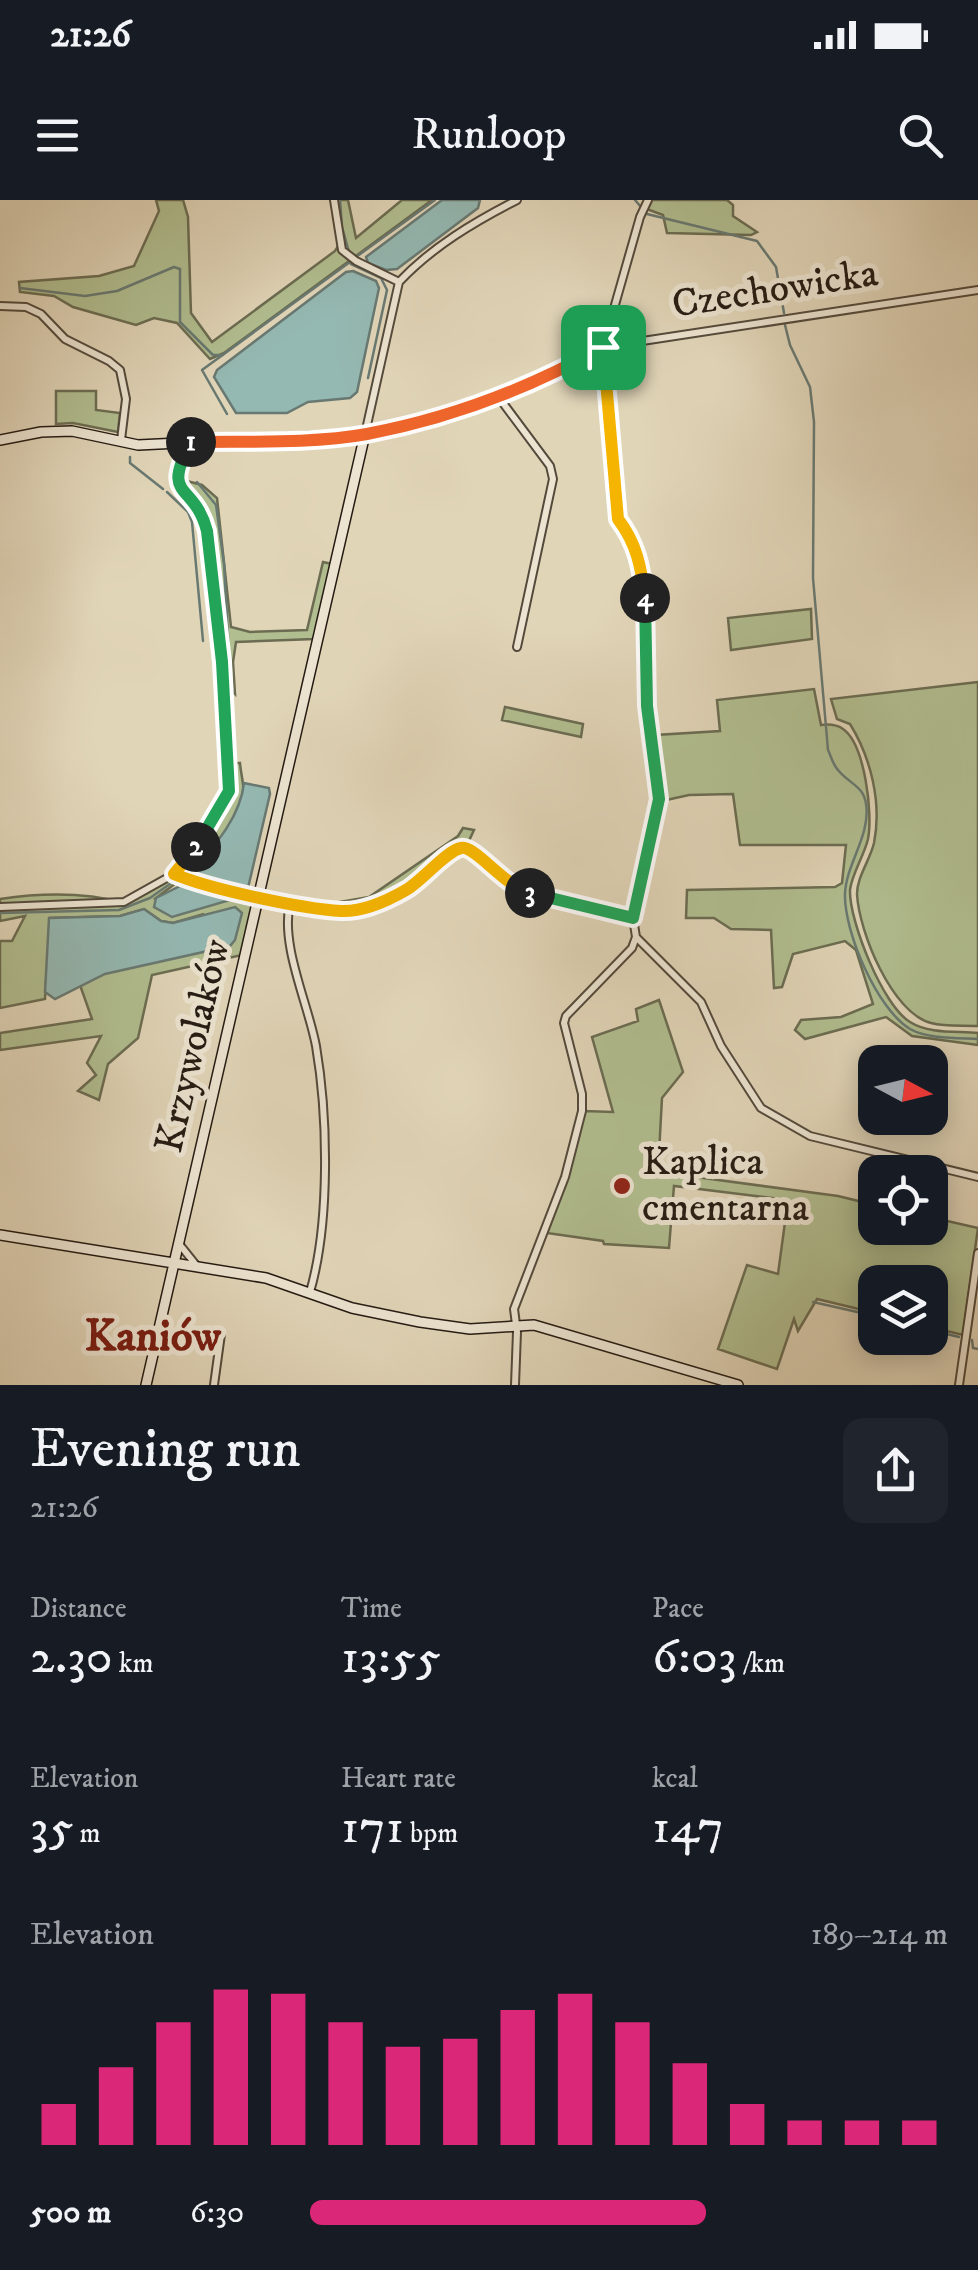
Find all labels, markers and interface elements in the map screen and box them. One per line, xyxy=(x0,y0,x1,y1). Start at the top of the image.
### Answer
text: 21:26 xyxy=(50,11,131,59)
text: Runloop xyxy=(412,107,566,163)
icon: menu xyxy=(30,108,85,163)
icon: search xyxy=(893,108,948,163)
street label: Czechowicka xyxy=(669,249,881,331)
pin xyxy=(561,305,646,390)
icon: arrive xyxy=(576,320,631,375)
pin: 1 xyxy=(166,417,216,467)
text: 1 xyxy=(186,424,196,459)
pin: 4 xyxy=(620,573,670,623)
text: 4 xyxy=(637,580,653,615)
pin: 2 xyxy=(171,822,221,872)
text: 2 xyxy=(189,829,203,864)
pin: 3 xyxy=(505,868,555,918)
text: 3 xyxy=(525,875,535,910)
street label: Krzywolaków xyxy=(145,934,243,1158)
north arrow xyxy=(858,1045,948,1135)
map controls xyxy=(858,1045,948,1355)
place label: Kaplica cmentarna xyxy=(642,1138,809,1234)
button: locate xyxy=(858,1155,948,1245)
marker: Kaplica cmentarna xyxy=(611,1175,633,1197)
button: layers xyxy=(858,1265,948,1355)
district label: Kaniów xyxy=(85,1309,222,1365)
text: Evening run xyxy=(30,1416,301,1485)
button: share xyxy=(843,1418,948,1523)
text: 21:26 xyxy=(30,1488,98,1528)
text: Distance xyxy=(30,1591,126,1626)
text: Time xyxy=(341,1591,402,1626)
text: Pace xyxy=(652,1591,704,1626)
text: 2.30 xyxy=(30,1626,113,1689)
text: 13:55 xyxy=(341,1626,441,1689)
text: 6:03 xyxy=(652,1626,737,1689)
text: km xyxy=(113,1646,154,1681)
text: /km xyxy=(737,1646,785,1681)
text: Elevation xyxy=(30,1761,138,1796)
text: Heart rate xyxy=(341,1761,456,1796)
text: kcal xyxy=(652,1761,698,1796)
text: 35 xyxy=(30,1796,74,1859)
text: 171 xyxy=(341,1796,404,1859)
text: 147 xyxy=(652,1796,724,1859)
text: m xyxy=(74,1816,101,1851)
text: bpm xyxy=(404,1816,458,1851)
text: Elevation xyxy=(30,1915,154,1955)
text: 189–214 m xyxy=(811,1915,948,1955)
text: 500 m xyxy=(30,2193,111,2233)
text: 6:30 xyxy=(190,2193,244,2233)

